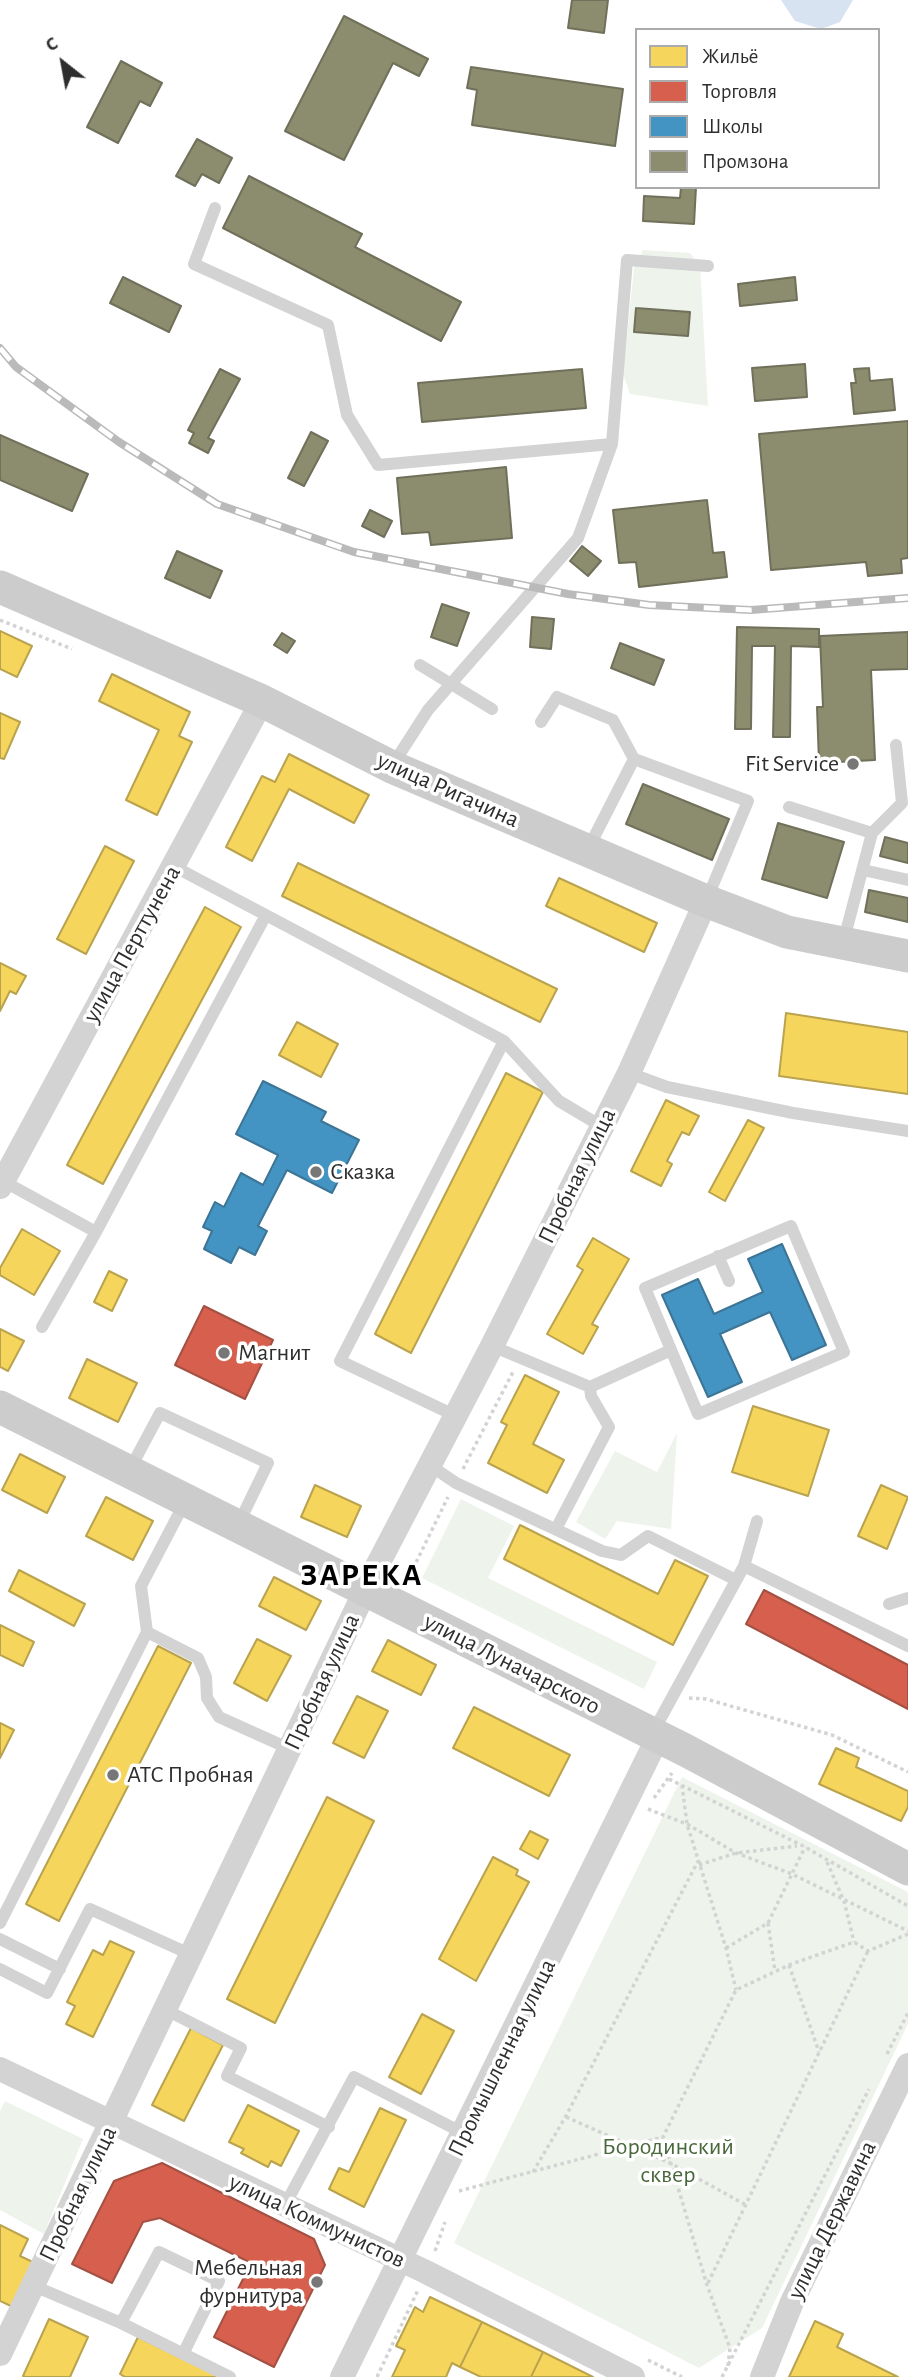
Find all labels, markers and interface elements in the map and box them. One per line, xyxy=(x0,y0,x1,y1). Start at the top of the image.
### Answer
north arrow xyxy=(28,28,98,98)
legend xyxy=(635,28,880,189)
text: С xyxy=(43,34,61,55)
text: Жильё xyxy=(702,46,758,67)
text: Торговля xyxy=(702,81,777,102)
text: Школы xyxy=(702,116,763,137)
text: Промзона xyxy=(702,151,789,172)
street label: улица Ригачина xyxy=(372,746,524,834)
place label: Fit Service xyxy=(745,750,839,778)
marker: Fit Service xyxy=(845,756,861,772)
street label: улица Перттунена xyxy=(77,860,187,1028)
street label: Пробная улица xyxy=(532,1103,622,1249)
place label: Сказка xyxy=(330,1158,395,1186)
marker: Сказка xyxy=(308,1164,324,1180)
place label: Магнит xyxy=(238,1339,310,1367)
marker: Магнит xyxy=(216,1345,232,1361)
district label: ЗАРЕКА xyxy=(301,1556,423,1594)
street label: улица Луначарского xyxy=(419,1607,605,1721)
street label: Пробная улица xyxy=(278,1609,366,1755)
place label: АТС Пробная xyxy=(127,1761,254,1789)
marker: АТС Пробная xyxy=(105,1767,121,1783)
street label: Промышленная улица xyxy=(442,1954,562,2162)
street label: Пробная улица xyxy=(33,2121,123,2267)
park label: Бородинский сквер xyxy=(602,2133,734,2189)
street label: улица Державина xyxy=(781,2136,883,2304)
street label: улица Коммунистов xyxy=(224,2168,410,2274)
place label: Мебельная фурнитура xyxy=(194,2254,303,2310)
marker: Мебельная фурнитура xyxy=(309,2274,325,2290)

